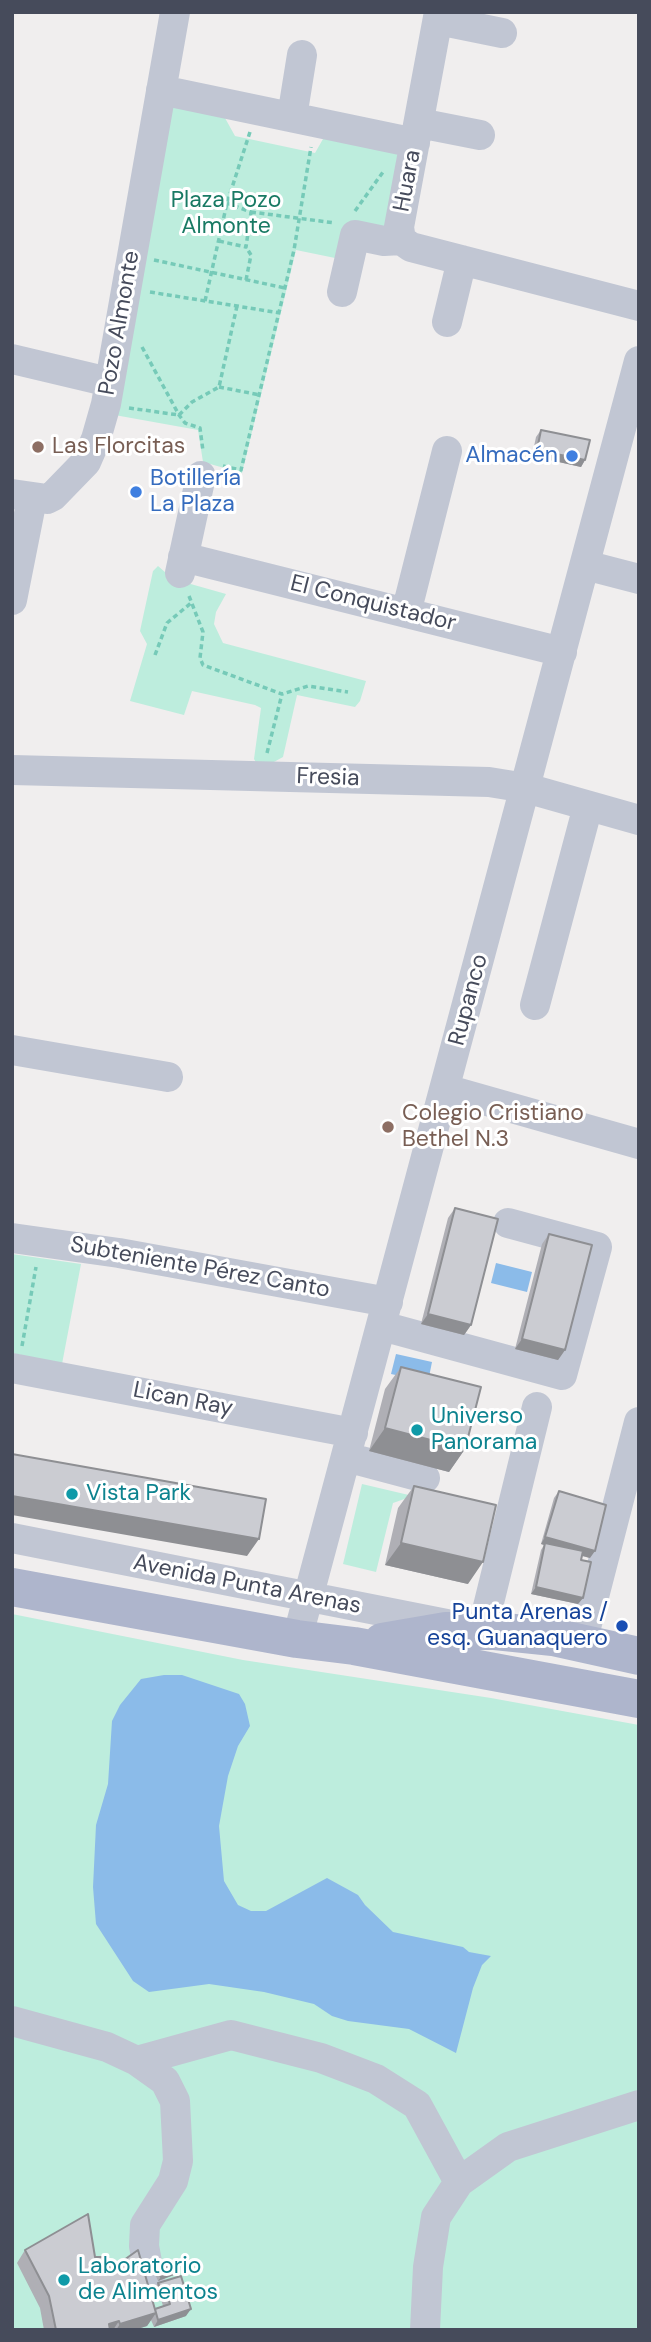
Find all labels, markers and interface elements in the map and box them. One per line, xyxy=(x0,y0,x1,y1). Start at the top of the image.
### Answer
street label: Huara xyxy=(389,148,427,214)
park label: Plaza Pozo Almonte xyxy=(171,187,281,241)
street label: Pozo Almonte xyxy=(94,249,146,397)
place label: Las Florcitas xyxy=(52,433,185,461)
marker: Las Florcitas xyxy=(30,439,46,455)
place label: Almacén xyxy=(465,442,558,470)
marker: Almacén xyxy=(564,448,580,464)
place label: Botillería La Plaza xyxy=(150,465,241,519)
marker: Botillería La Plaza xyxy=(128,484,144,500)
street label: El Conquistador xyxy=(287,570,459,638)
street label: Fresia xyxy=(296,763,360,793)
street label: Rupanco xyxy=(444,951,494,1049)
place label: Colegio Cristiano Bethel N.3 xyxy=(402,1100,584,1154)
marker: Colegio Cristiano Bethel N.3 xyxy=(380,1119,396,1135)
street label: Subteniente Pérez Canto xyxy=(68,1232,332,1304)
street label: Lican Ray xyxy=(131,1377,235,1423)
place label: Universo Panorama xyxy=(431,1403,537,1457)
marker: Universo Panorama xyxy=(409,1422,425,1438)
place label: Vista Park xyxy=(86,1480,191,1508)
marker: Vista Park xyxy=(64,1486,80,1502)
street label: Avenida Punta Arenas xyxy=(131,1549,363,1621)
place label: Punta Arenas / esq. Guanaquero xyxy=(427,1599,608,1653)
marker: Punta Arenas / esq. Guanaquero xyxy=(614,1618,630,1634)
place label: Laboratorio de Alimentos xyxy=(78,2253,218,2307)
marker: Laboratorio de Alimentos xyxy=(56,2272,72,2288)

